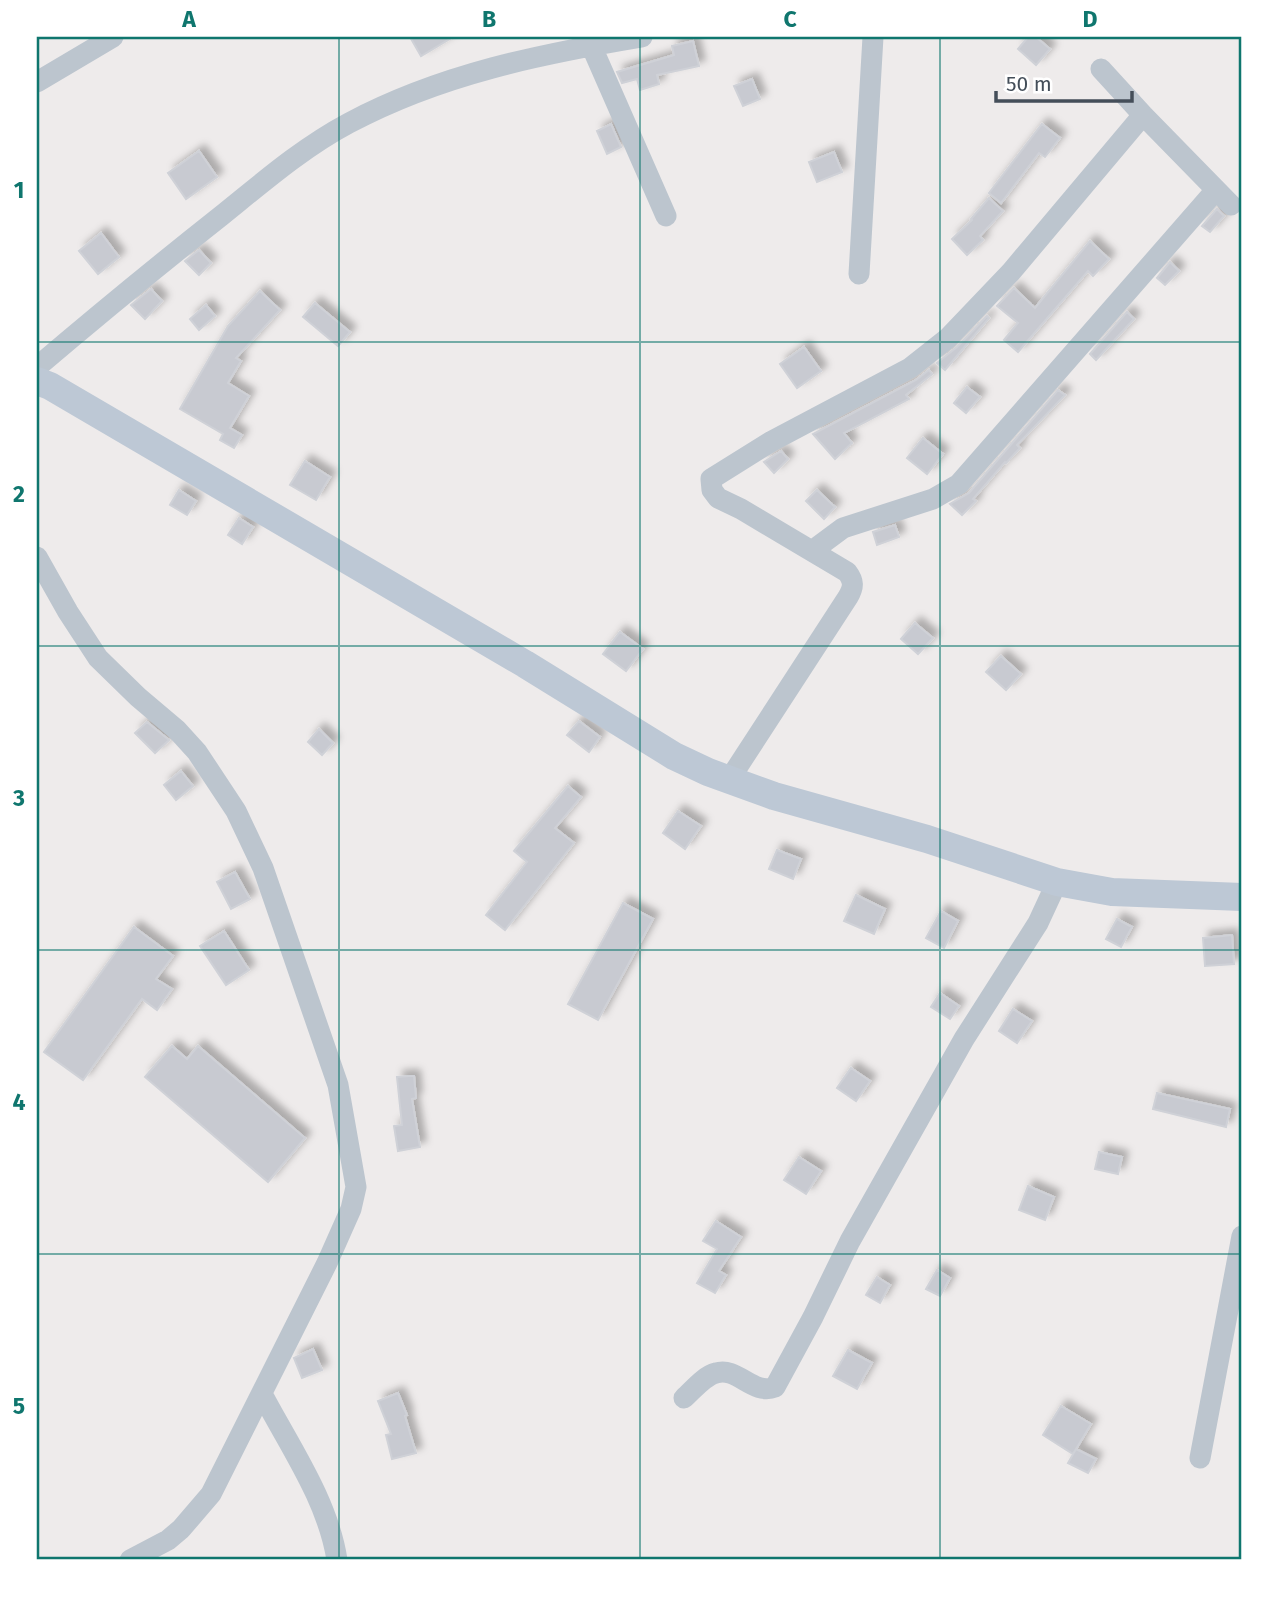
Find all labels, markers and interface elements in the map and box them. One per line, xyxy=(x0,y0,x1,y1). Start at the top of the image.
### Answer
text: A xyxy=(181,5,196,33)
text: B xyxy=(482,5,496,33)
text: C xyxy=(783,5,797,33)
text: D xyxy=(1083,5,1098,33)
scale bar xyxy=(996,60,1132,104)
text: 50 m xyxy=(1006,71,1052,97)
text: 1 xyxy=(14,176,24,204)
text: 2 xyxy=(13,480,25,508)
text: 3 xyxy=(12,784,25,812)
text: 4 xyxy=(13,1088,26,1116)
text: 5 xyxy=(13,1392,25,1420)

